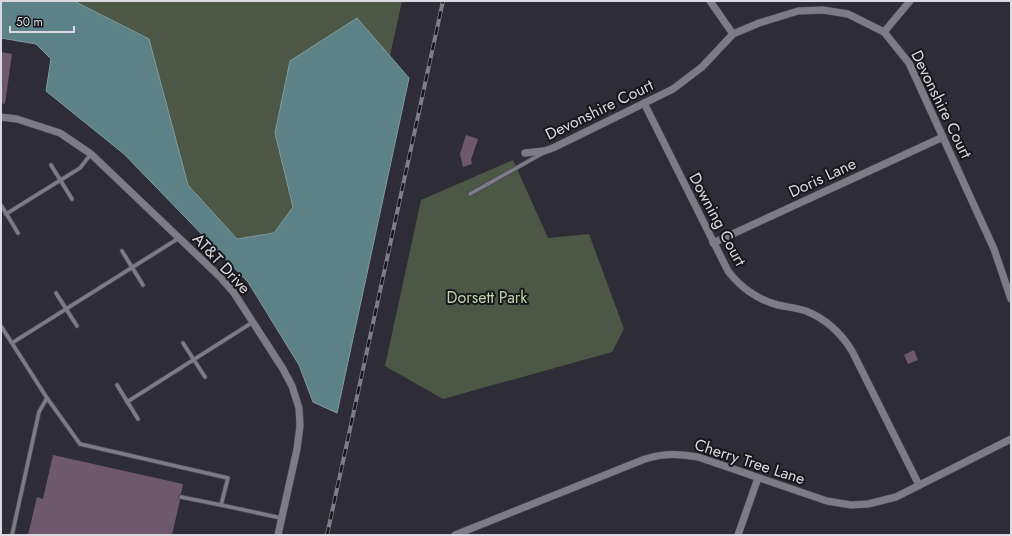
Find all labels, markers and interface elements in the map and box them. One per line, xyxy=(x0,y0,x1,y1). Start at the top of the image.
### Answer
scale bar xyxy=(10,8,74,34)
text: 50 m xyxy=(16,13,43,31)
street label: Devonshire Court xyxy=(905,46,978,162)
street label: Devonshire Court xyxy=(541,73,657,146)
street label: Doris Lane xyxy=(785,152,860,203)
street label: Downing Court xyxy=(683,169,752,270)
street label: AT&T Drive xyxy=(187,228,256,299)
park label: Dorsett Park xyxy=(447,286,528,309)
street label: Cherry Tree Lane xyxy=(692,433,808,490)

